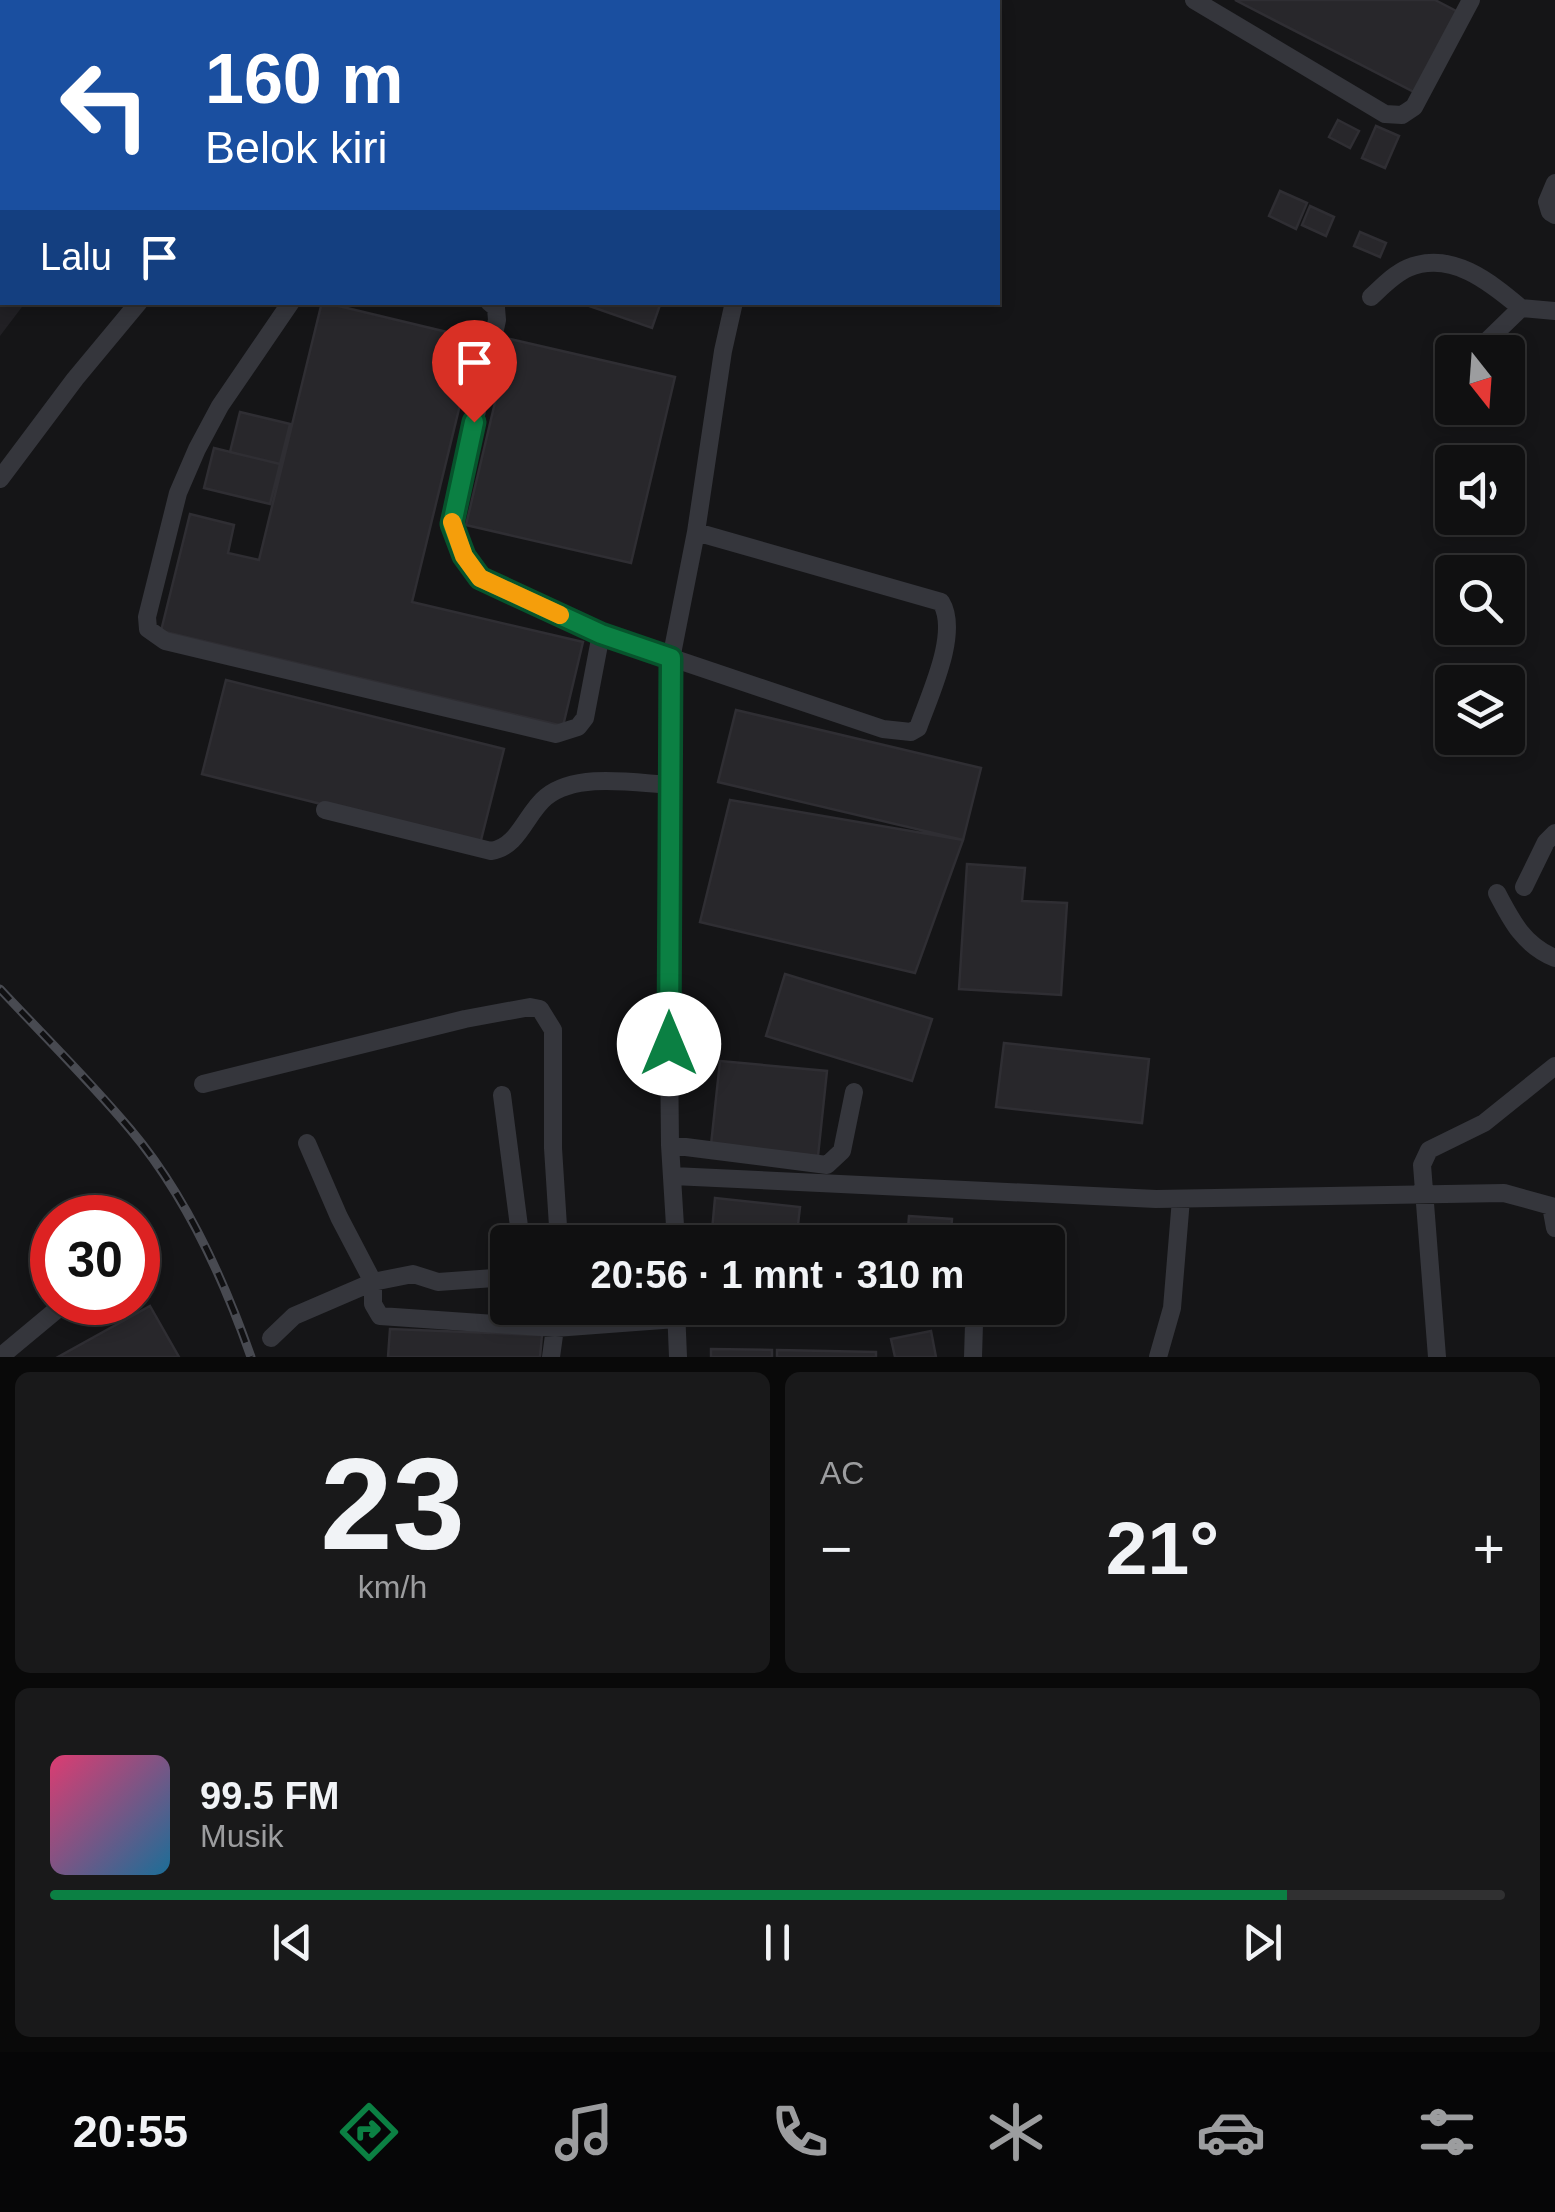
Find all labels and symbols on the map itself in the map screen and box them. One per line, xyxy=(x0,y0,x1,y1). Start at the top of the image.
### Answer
pin xyxy=(432,320,517,423)
north arrow xyxy=(1435,335,1525,425)
position arrow xyxy=(617,992,721,1096)
speed limit sign: 30 xyxy=(30,1195,160,1325)

